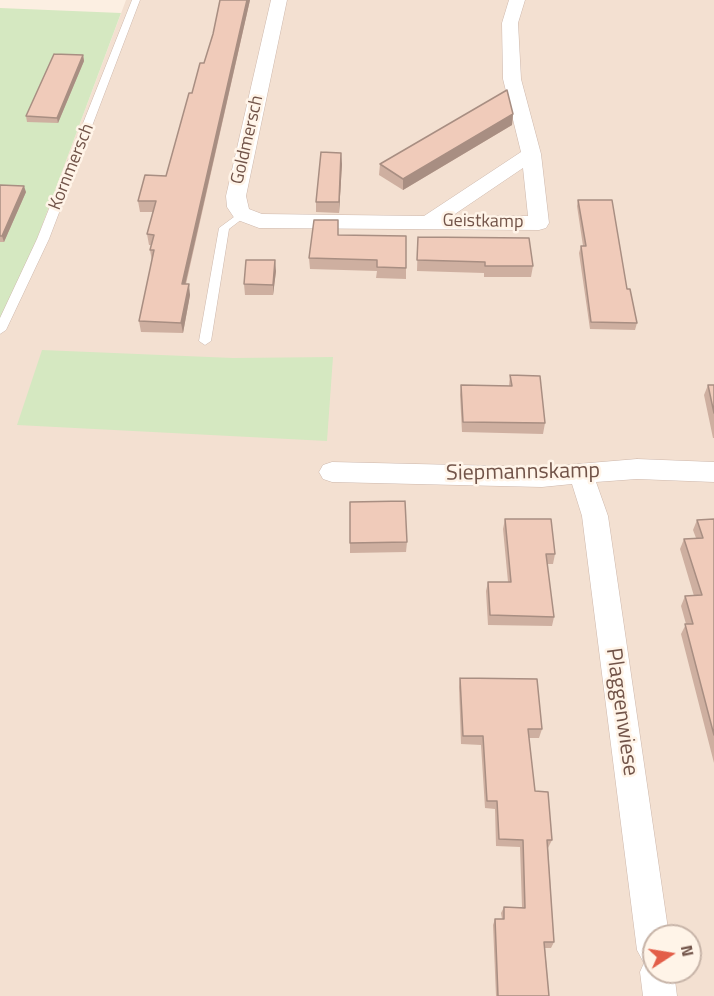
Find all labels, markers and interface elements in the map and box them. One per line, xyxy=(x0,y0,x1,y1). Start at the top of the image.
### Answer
street label: Goldmersch xyxy=(227,93,269,187)
street label: Kornmersch xyxy=(45,120,99,214)
street label: Geistkamp xyxy=(442,210,524,234)
street label: Siepmannskamp xyxy=(446,458,600,488)
street label: Plaggenwiese xyxy=(599,646,643,778)
north arrow xyxy=(642,924,702,984)
text: N xyxy=(675,943,701,959)

